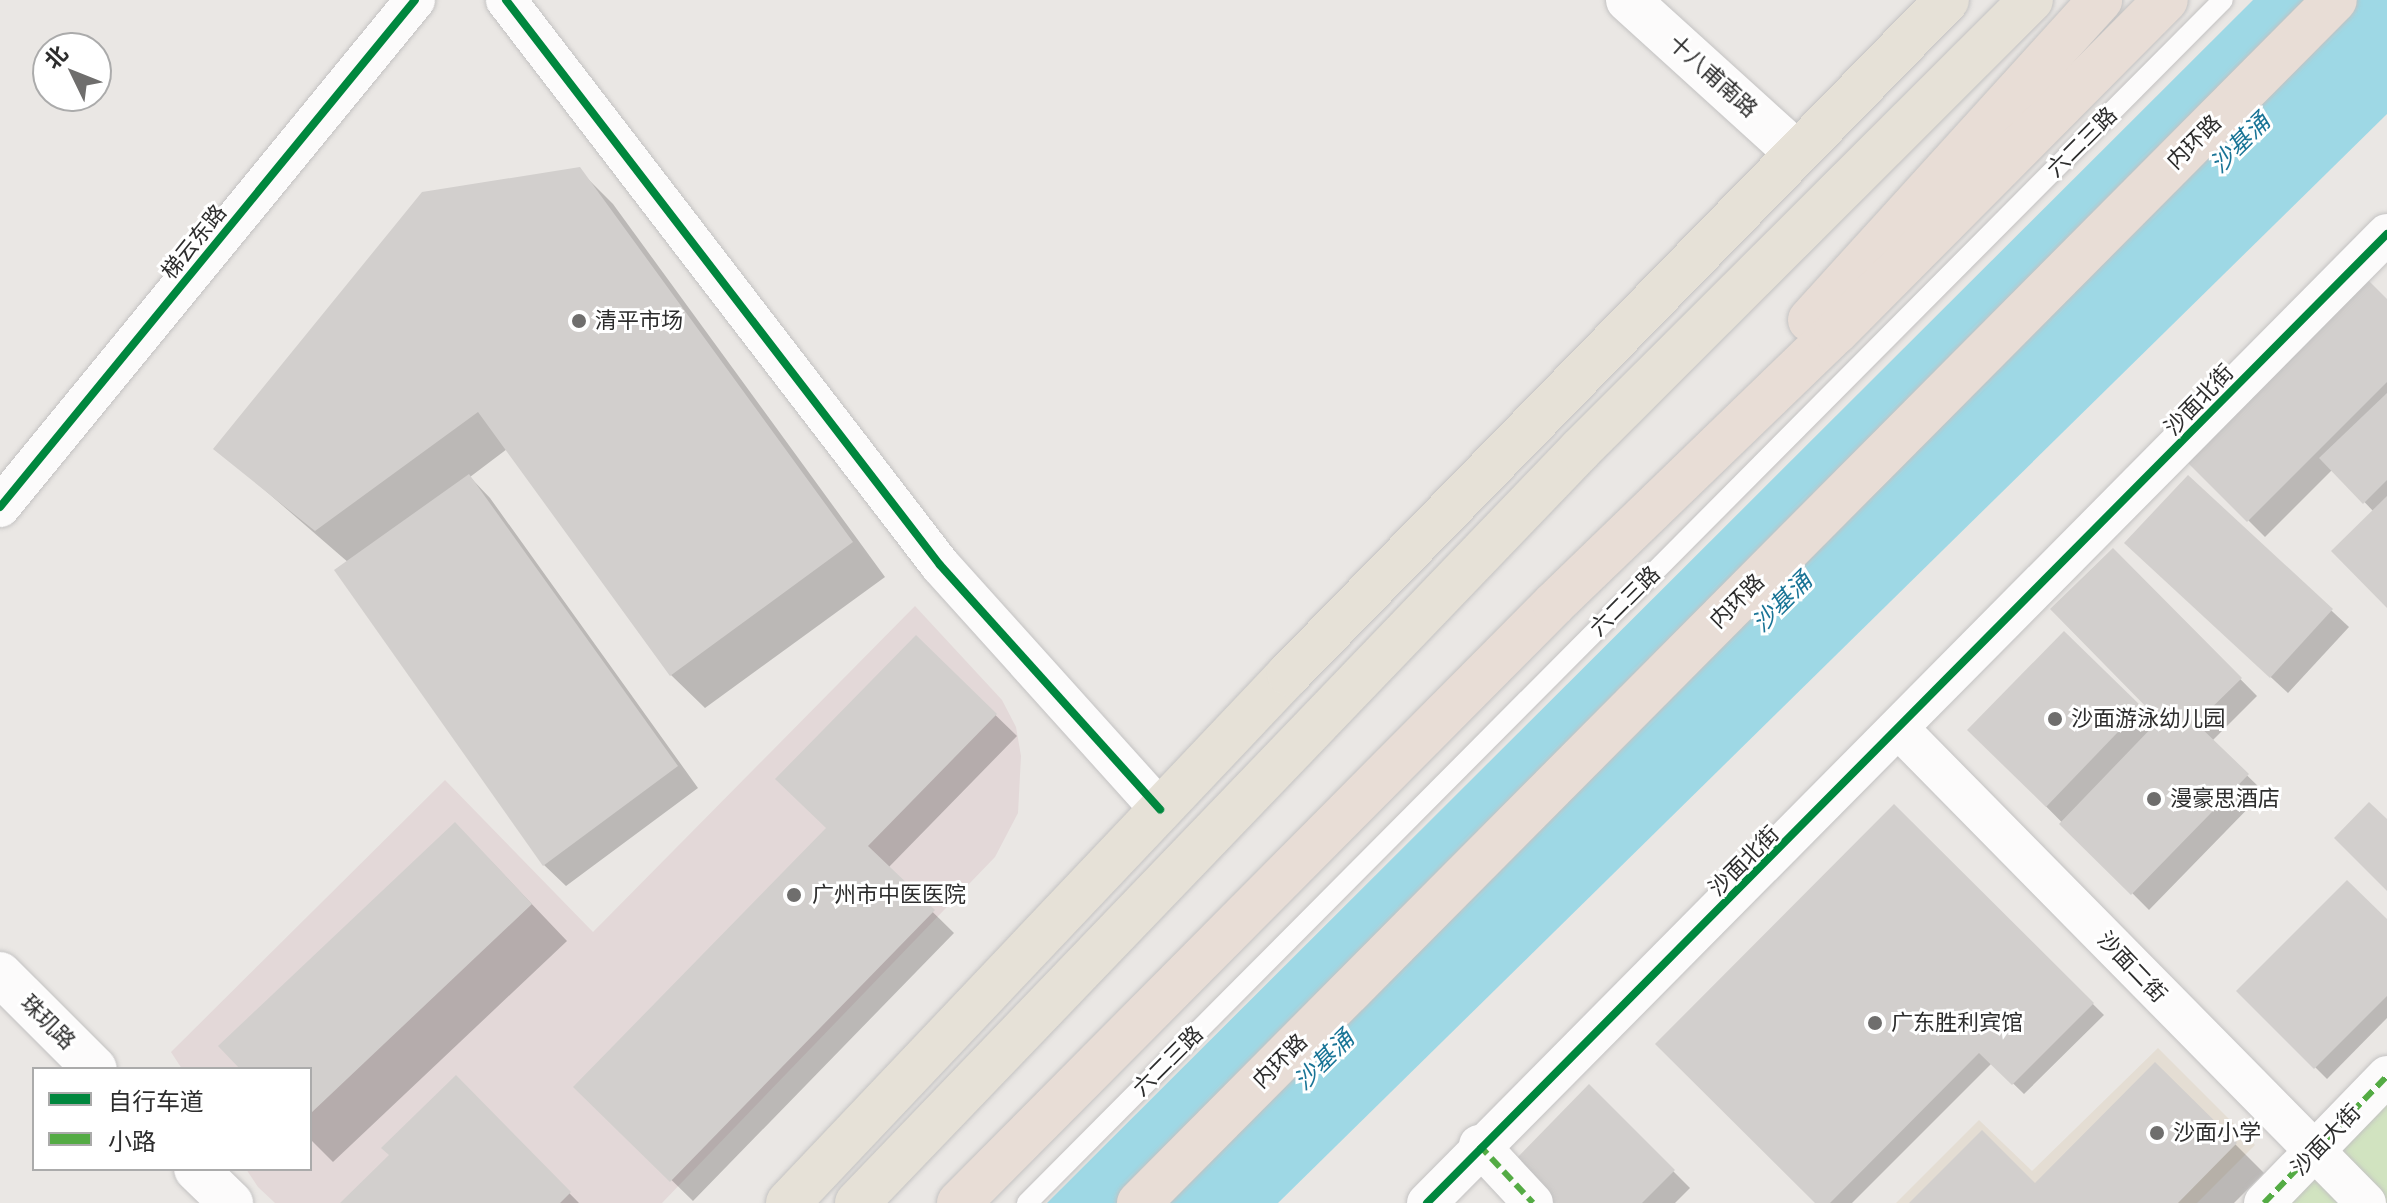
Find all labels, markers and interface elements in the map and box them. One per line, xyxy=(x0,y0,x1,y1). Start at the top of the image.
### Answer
street label: 十八甫南路 xyxy=(1663,29,1763,123)
north arrow xyxy=(32,32,112,112)
text: 北 xyxy=(39,40,73,74)
street label: 六二三路 xyxy=(2042,102,2122,182)
water label: 沙基涌 xyxy=(2204,107,2276,179)
street label: 内环路 xyxy=(2161,109,2227,175)
street label: 梯云东路 xyxy=(156,199,232,285)
place label: 清平市场 xyxy=(595,308,683,334)
marker: 清平市场 xyxy=(570,312,588,330)
street label: 沙面北街 xyxy=(2159,359,2239,441)
street label: 六二三路 xyxy=(1585,561,1665,641)
water label: 沙基涌 xyxy=(1746,566,1818,638)
street label: 内环路 xyxy=(1704,568,1770,634)
place label: 沙面游泳幼儿园 xyxy=(2071,706,2225,732)
marker: 沙面游泳幼儿园 xyxy=(2046,710,2064,728)
place label: 漫豪思酒店 xyxy=(2170,786,2280,812)
marker: 漫豪思酒店 xyxy=(2145,790,2163,808)
street label: 沙面北街 xyxy=(1704,821,1784,901)
place label: 广州市中医医院 xyxy=(812,882,966,908)
marker: 广州市中医医院 xyxy=(783,884,805,906)
street label: 沙面二街 xyxy=(2092,926,2172,1008)
street label: 珠玑路 xyxy=(15,989,81,1055)
place label: 广东胜利宾馆 xyxy=(1891,1010,2023,1036)
marker: 广东胜利宾馆 xyxy=(1866,1014,1884,1032)
street label: 六二三路 xyxy=(1128,1021,1208,1101)
water label: 沙基涌 xyxy=(1288,1024,1360,1096)
street label: 内环路 xyxy=(1247,1028,1313,1094)
legend xyxy=(32,1067,312,1171)
text: 自行车道 xyxy=(108,1087,204,1116)
street label: 沙面大街 xyxy=(2286,1099,2366,1181)
place label: 沙面小学 xyxy=(2173,1120,2261,1146)
marker: 沙面小学 xyxy=(2148,1124,2166,1142)
text: 小路 xyxy=(108,1127,156,1156)

